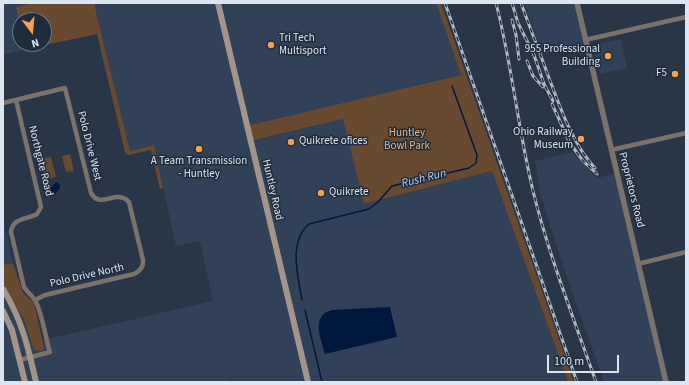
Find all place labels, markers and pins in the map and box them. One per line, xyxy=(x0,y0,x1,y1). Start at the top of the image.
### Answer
place label: Tri Tech Multisport xyxy=(279,32,326,58)
marker: Tri Tech Multisport xyxy=(266,40,276,50)
place label: 955 Professional Building xyxy=(525,43,600,69)
marker: 955 Professional Building xyxy=(603,51,613,61)
place label: F5 xyxy=(656,67,667,81)
marker: F5 xyxy=(670,69,680,79)
place label: Ohio Railway Museum xyxy=(513,126,573,152)
marker: Ohio Railway Museum xyxy=(576,134,586,144)
place label: Quikrete ofices xyxy=(299,135,367,149)
marker: Quikrete ofices xyxy=(286,137,296,147)
marker: A Team Transmission - Huntley xyxy=(194,144,204,154)
place label: A Team Transmission - Huntley xyxy=(151,155,247,181)
place label: Quikrete xyxy=(329,186,369,200)
marker: Quikrete xyxy=(316,188,326,198)

